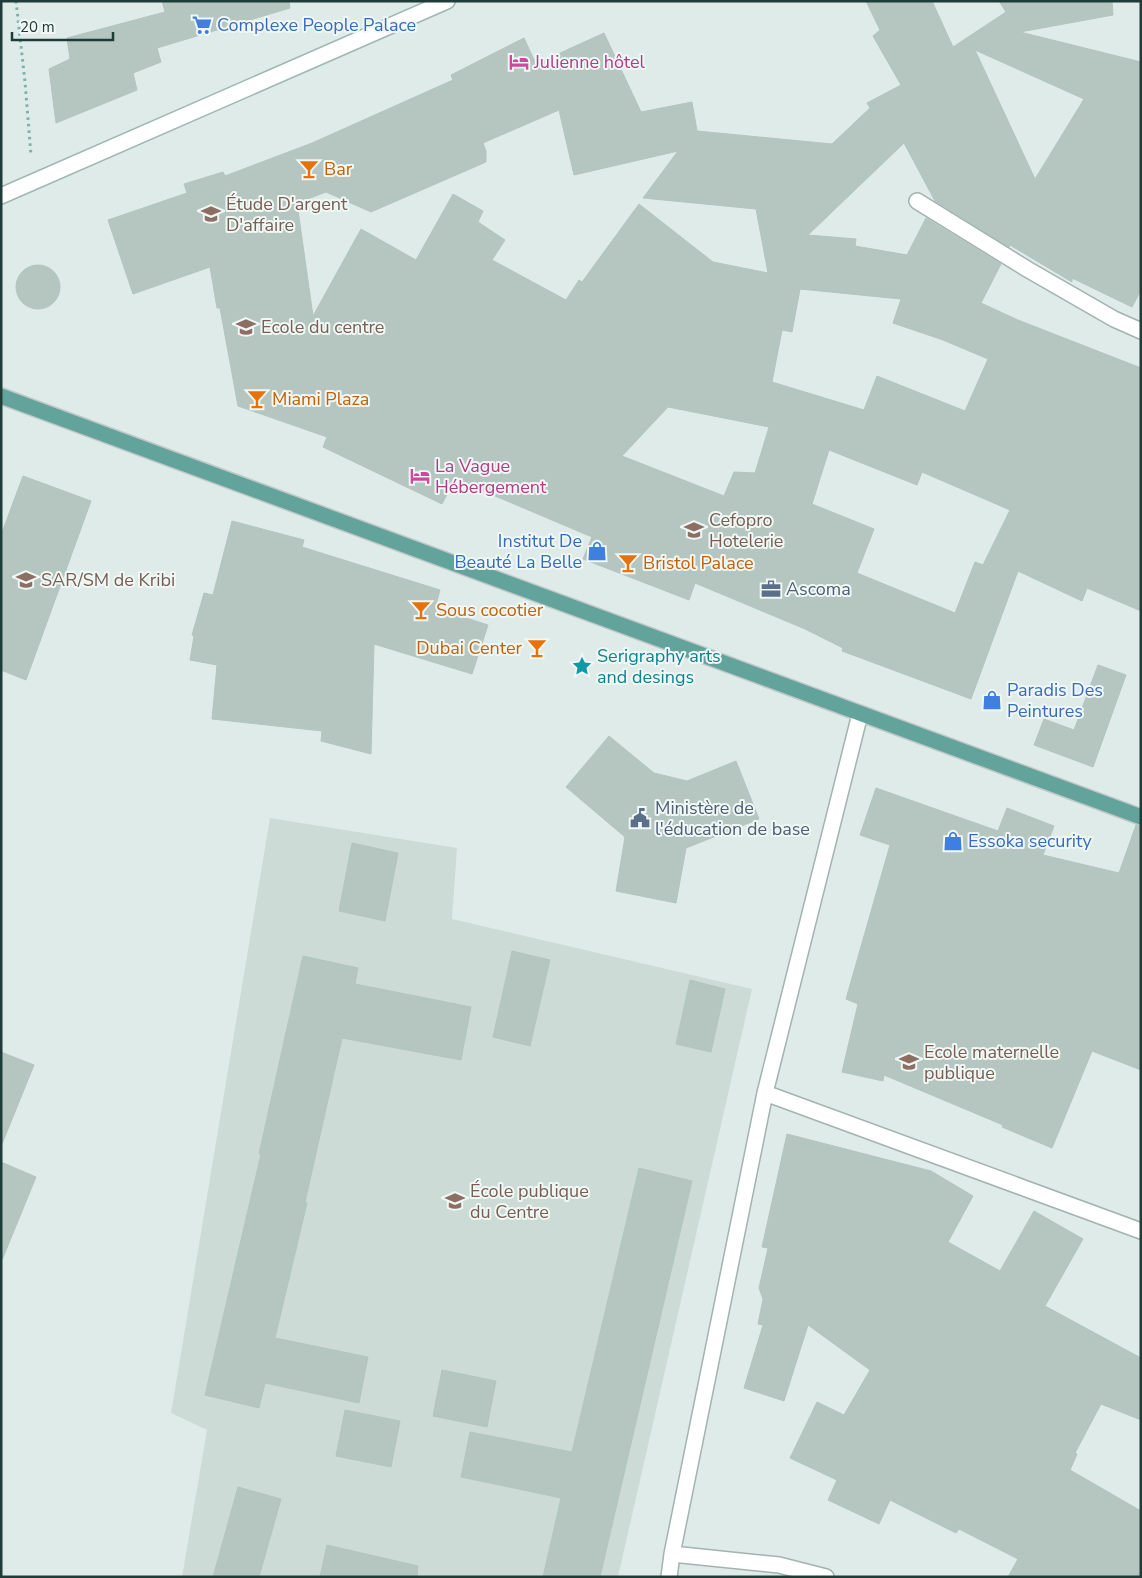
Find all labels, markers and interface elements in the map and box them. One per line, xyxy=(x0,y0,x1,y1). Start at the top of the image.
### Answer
scale bar xyxy=(12,10,114,42)
place label: Complexe People Palace xyxy=(217,13,416,37)
supermarket icon: Complexe People Palace xyxy=(191,14,213,36)
text: 20 m xyxy=(20,17,55,37)
place label: Julienne hôtel xyxy=(533,50,646,74)
hotel icon: Julienne hôtel xyxy=(508,51,530,73)
place label: Bar xyxy=(324,157,353,181)
bar icon: Bar xyxy=(298,158,320,180)
place label: Étude D'argent D'affaire xyxy=(226,192,348,237)
school or university icon: Étude D'argent D'affaire xyxy=(200,203,222,225)
place label: Ecole du centre xyxy=(261,315,384,339)
school or university icon: Ecole du centre xyxy=(235,316,257,338)
place label: Miami Plaza xyxy=(272,387,369,411)
bar icon: Miami Plaza xyxy=(246,388,268,410)
place label: La Vague Hébergement xyxy=(435,454,547,499)
hotel icon: La Vague Hébergement xyxy=(409,465,431,487)
place label: Cefopro Hotelerie xyxy=(709,508,783,553)
school or university icon: Cefopro Hotelerie xyxy=(683,519,705,541)
place label: Institut De Beauté La Belle xyxy=(454,529,582,574)
shop icon: Institut De Beauté La Belle xyxy=(586,540,608,562)
place label: Bristol Palace xyxy=(643,551,754,575)
bar icon: Bristol Palace xyxy=(617,552,639,574)
place label: SAR/SM de Kribi xyxy=(41,568,175,592)
school or university icon: SAR/SM de Kribi xyxy=(15,569,37,591)
place label: Ascoma xyxy=(786,577,851,601)
office icon: Ascoma xyxy=(760,578,782,600)
place label: Sous cocotier xyxy=(436,598,544,622)
bar icon: Sous cocotier xyxy=(410,599,432,621)
place label: Dubai Center xyxy=(416,636,523,660)
bar icon: Dubai Center xyxy=(526,637,548,659)
place label: Serigraphy arts and desings xyxy=(597,644,721,689)
place icon: Serigraphy arts and desings xyxy=(571,655,593,677)
place label: Paradis Des Peintures xyxy=(1007,678,1103,723)
shop icon: Paradis Des Peintures xyxy=(981,689,1003,711)
place label: Ministère de l'éducation de base xyxy=(655,796,810,841)
public building icon: Ministère de l'éducation de base xyxy=(629,807,651,829)
place label: Essoka security xyxy=(968,829,1092,853)
shop icon: Essoka security xyxy=(942,830,964,852)
place label: Ecole maternelle publique xyxy=(924,1040,1059,1085)
school or university icon: Ecole maternelle publique xyxy=(898,1051,920,1073)
place label: École publique du Centre xyxy=(470,1179,589,1224)
school or university icon: École publique du Centre xyxy=(444,1190,466,1212)

